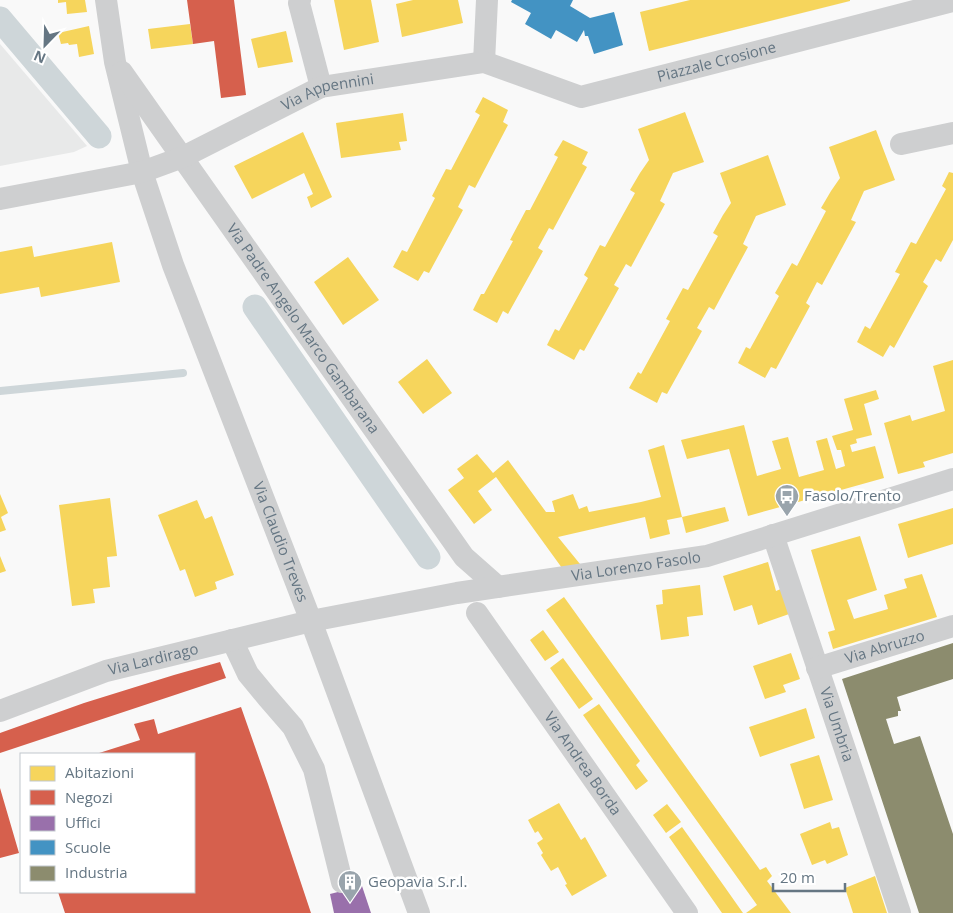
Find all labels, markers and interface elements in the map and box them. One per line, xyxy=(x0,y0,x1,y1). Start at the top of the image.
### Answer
north arrow xyxy=(20,20,70,70)
street label: Piazzale Crosione xyxy=(655,36,778,86)
text: N xyxy=(31,46,49,68)
street label: Via Appennini xyxy=(277,68,375,115)
street label: Via Padre Angelo Marco Gambarana xyxy=(223,219,385,437)
street label: Via Claudio Treves xyxy=(249,478,314,605)
bus stop icon: Fasolo/Trento xyxy=(774,483,800,517)
place label: Fasolo/Trento xyxy=(804,485,901,505)
street label: Via Lorenzo Fasolo xyxy=(570,546,702,585)
street label: Via Abruzzo xyxy=(842,624,927,668)
street label: Via Lardirago xyxy=(106,638,200,679)
street label: Via Umbria xyxy=(816,684,859,764)
street label: Via Andrea Borda xyxy=(540,707,627,819)
legend xyxy=(20,753,195,893)
text: Abitazioni xyxy=(65,762,134,782)
text: Negozi xyxy=(65,787,113,807)
text: Uffici xyxy=(65,812,101,832)
text: Scuole xyxy=(65,837,111,857)
scale bar xyxy=(773,860,846,892)
text: Industria xyxy=(65,862,128,882)
text: 20 m xyxy=(780,867,815,887)
building icon: Geopavia S.r.l. xyxy=(337,869,363,903)
place label: Geopavia S.r.l. xyxy=(368,871,467,891)

